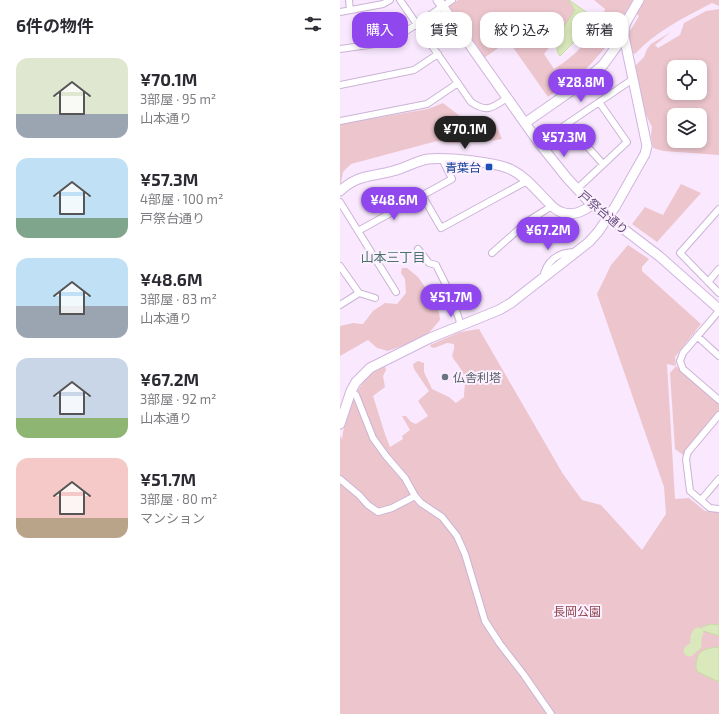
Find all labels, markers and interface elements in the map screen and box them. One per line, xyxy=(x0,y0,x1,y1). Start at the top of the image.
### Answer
chip: 購入 xyxy=(352,12,408,48)
chip: 賃貸 xyxy=(416,12,472,48)
chip: 絞り込み xyxy=(480,12,564,48)
chip: 新着 xyxy=(572,12,628,48)
icon: filters xyxy=(302,13,324,35)
text: 6件の物件 xyxy=(16,15,94,35)
map controls xyxy=(667,60,707,148)
button: locate xyxy=(667,60,707,100)
text: ¥70.1M xyxy=(140,69,197,89)
pin: ¥28.8M xyxy=(548,69,614,103)
icon: home xyxy=(48,74,96,122)
text: ¥28.8M xyxy=(557,74,605,90)
text: 3部屋 · 95 m² xyxy=(140,91,216,107)
button: layers xyxy=(667,108,707,148)
text: 山本通り xyxy=(140,110,192,126)
pin: ¥70.1M xyxy=(432,116,498,150)
text: ¥70.1M xyxy=(443,121,487,137)
pin: ¥57.3M xyxy=(531,124,597,158)
text: ¥57.3M xyxy=(542,129,586,145)
place label: 青葉台 xyxy=(445,160,481,174)
marker: 青葉台 xyxy=(484,162,494,172)
text: ¥57.3M xyxy=(140,169,198,189)
icon: home xyxy=(48,174,96,222)
pin: ¥48.6M xyxy=(361,187,427,221)
street label: 戸祭台通り xyxy=(577,187,631,237)
text: 4部屋 · 100 m² xyxy=(140,191,223,207)
text: ¥48.6M xyxy=(370,192,418,208)
text: 戸祭台通り xyxy=(140,210,205,226)
pin: ¥67.2M xyxy=(515,217,581,251)
text: ¥67.2M xyxy=(525,222,571,238)
district label: 山本三丁目 xyxy=(360,249,426,265)
text: ¥48.6M xyxy=(140,269,202,289)
icon: home xyxy=(48,274,96,322)
pin: ¥51.7M xyxy=(418,284,484,318)
text: ¥51.7M xyxy=(430,289,472,305)
text: 3部屋 · 83 m² xyxy=(140,291,217,307)
text: 山本通り xyxy=(140,310,192,326)
text: ¥67.2M xyxy=(140,369,199,389)
place label: 仏舎利塔 xyxy=(453,370,501,384)
marker: 仏舎利塔 xyxy=(440,372,450,382)
icon: home xyxy=(48,374,96,422)
text: 3部屋 · 92 m² xyxy=(140,391,217,407)
text: 山本通り xyxy=(140,410,192,426)
text: ¥51.7M xyxy=(140,469,196,489)
icon: home xyxy=(48,474,96,522)
text: 3部屋 · 80 m² xyxy=(140,491,218,507)
text: マンション xyxy=(140,510,205,526)
park label: 長岡公園 xyxy=(553,604,601,618)

